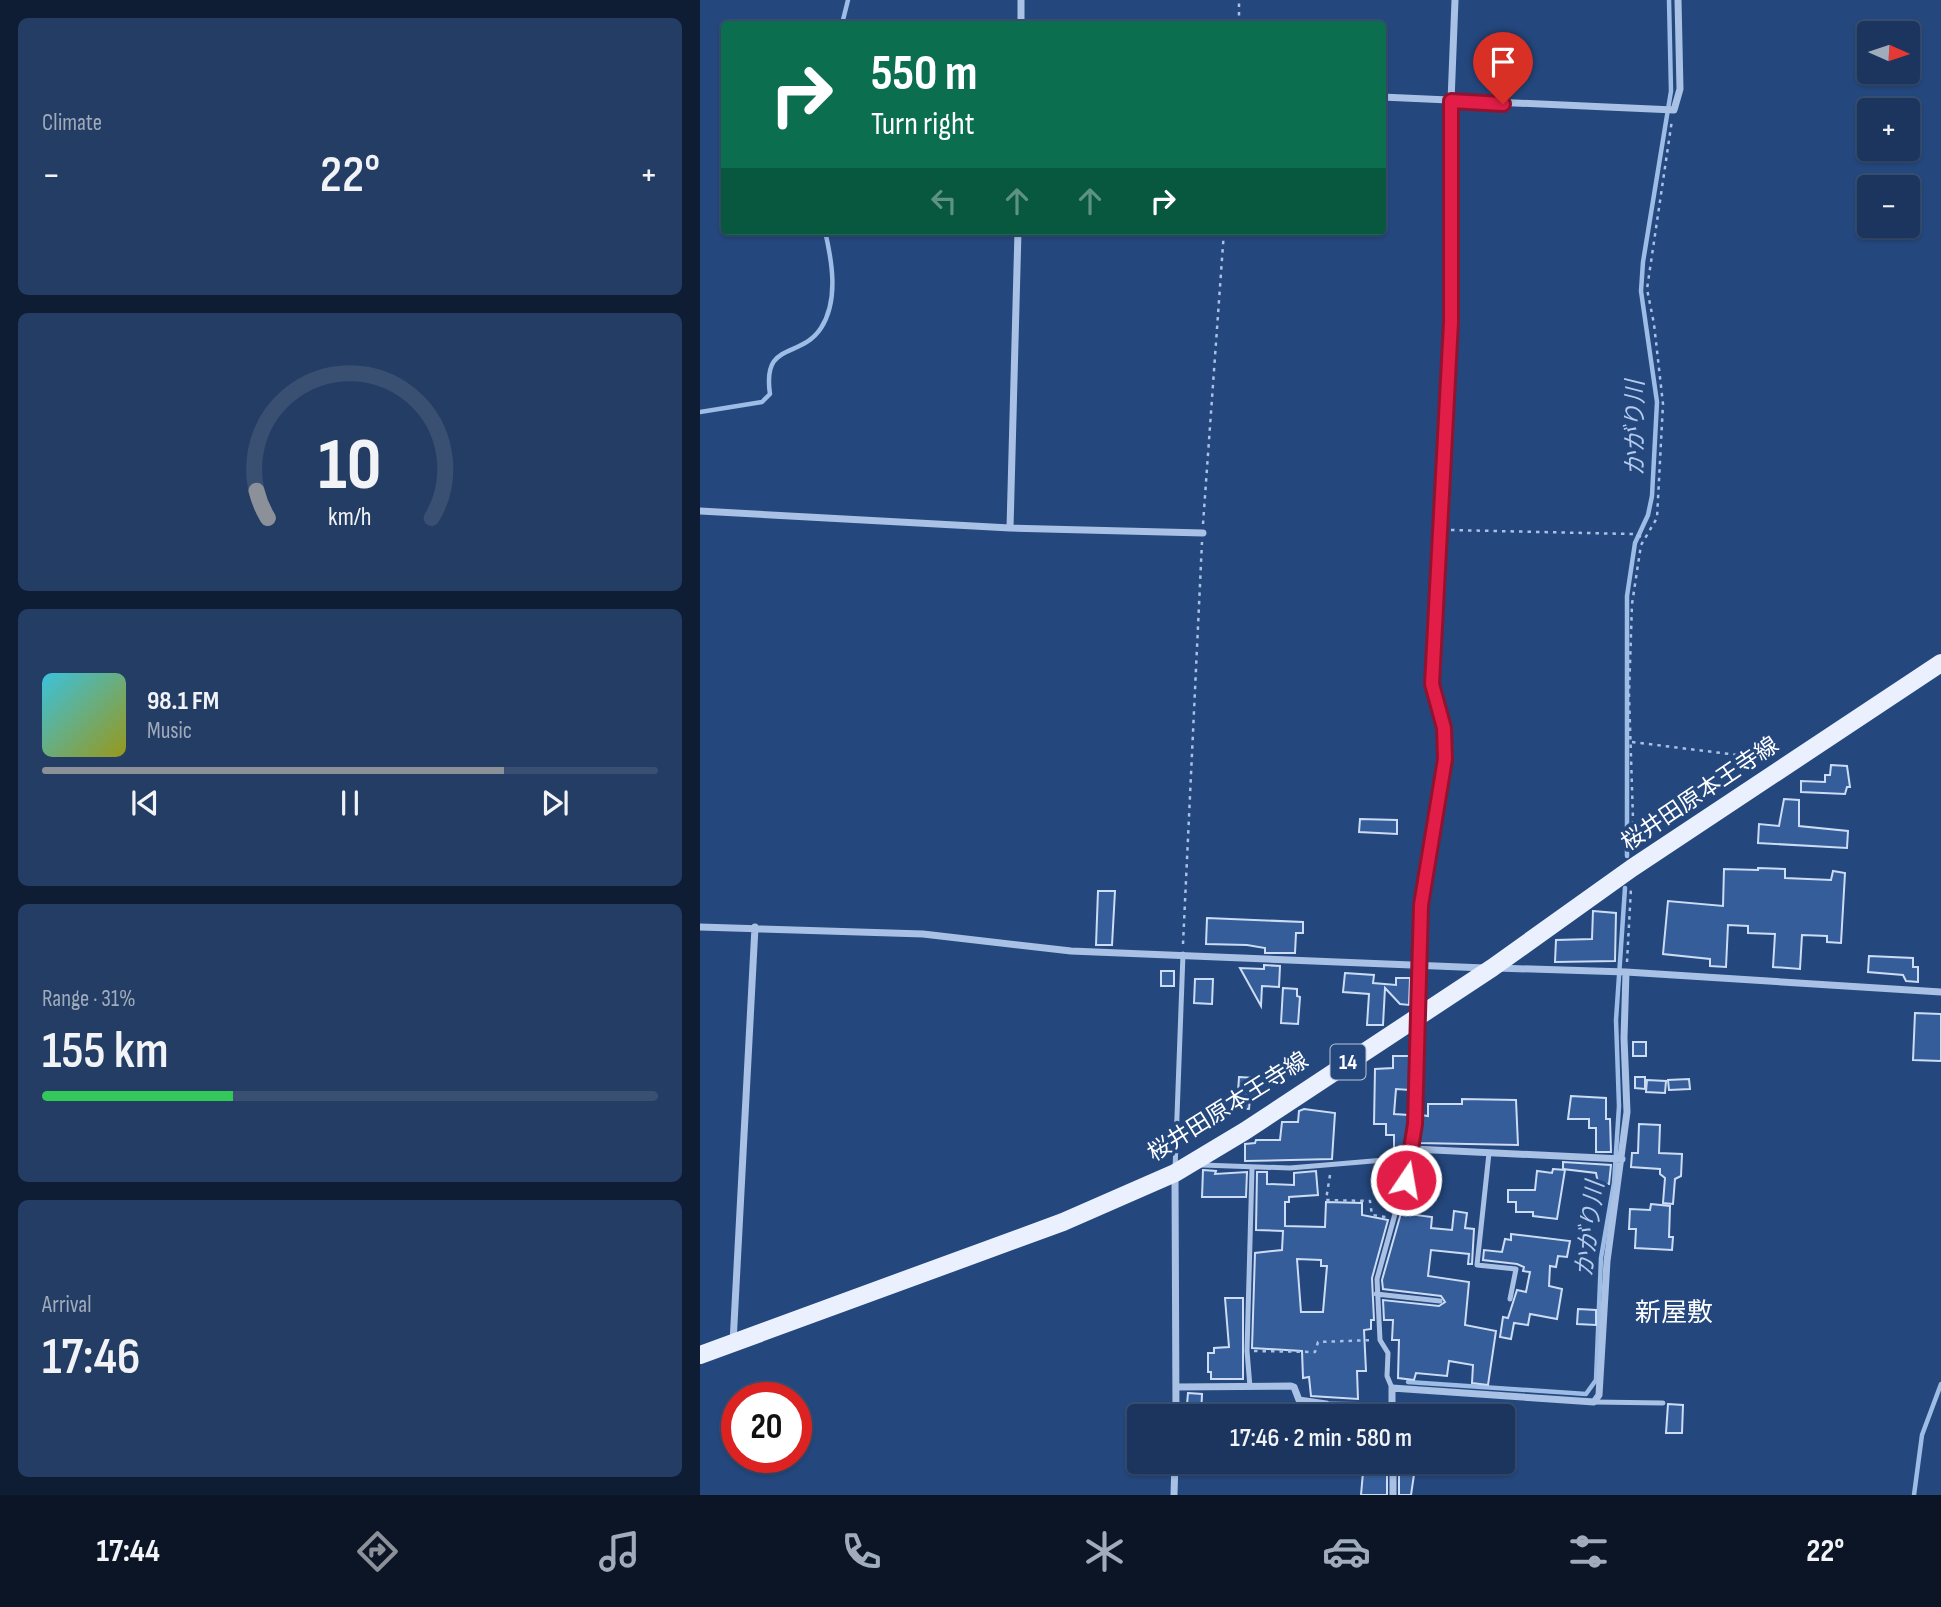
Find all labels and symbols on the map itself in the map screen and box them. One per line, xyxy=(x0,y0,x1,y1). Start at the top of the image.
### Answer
north arrow xyxy=(1857,21,1920,84)
pin xyxy=(1473,32,1533,104)
water label: かがり川 xyxy=(1621,377,1650,476)
street label: 桜井田原本王寺線 xyxy=(1616,731,1784,857)
road number: 14 xyxy=(1330,1044,1366,1080)
street label: 桜井田原本王寺線 xyxy=(1143,1046,1313,1168)
position arrow xyxy=(1369,1143,1443,1217)
water label: かがり川 xyxy=(1570,1177,1611,1278)
district label: 新屋敷 xyxy=(1635,1298,1713,1329)
speed limit sign: 20 xyxy=(721,1382,812,1473)

